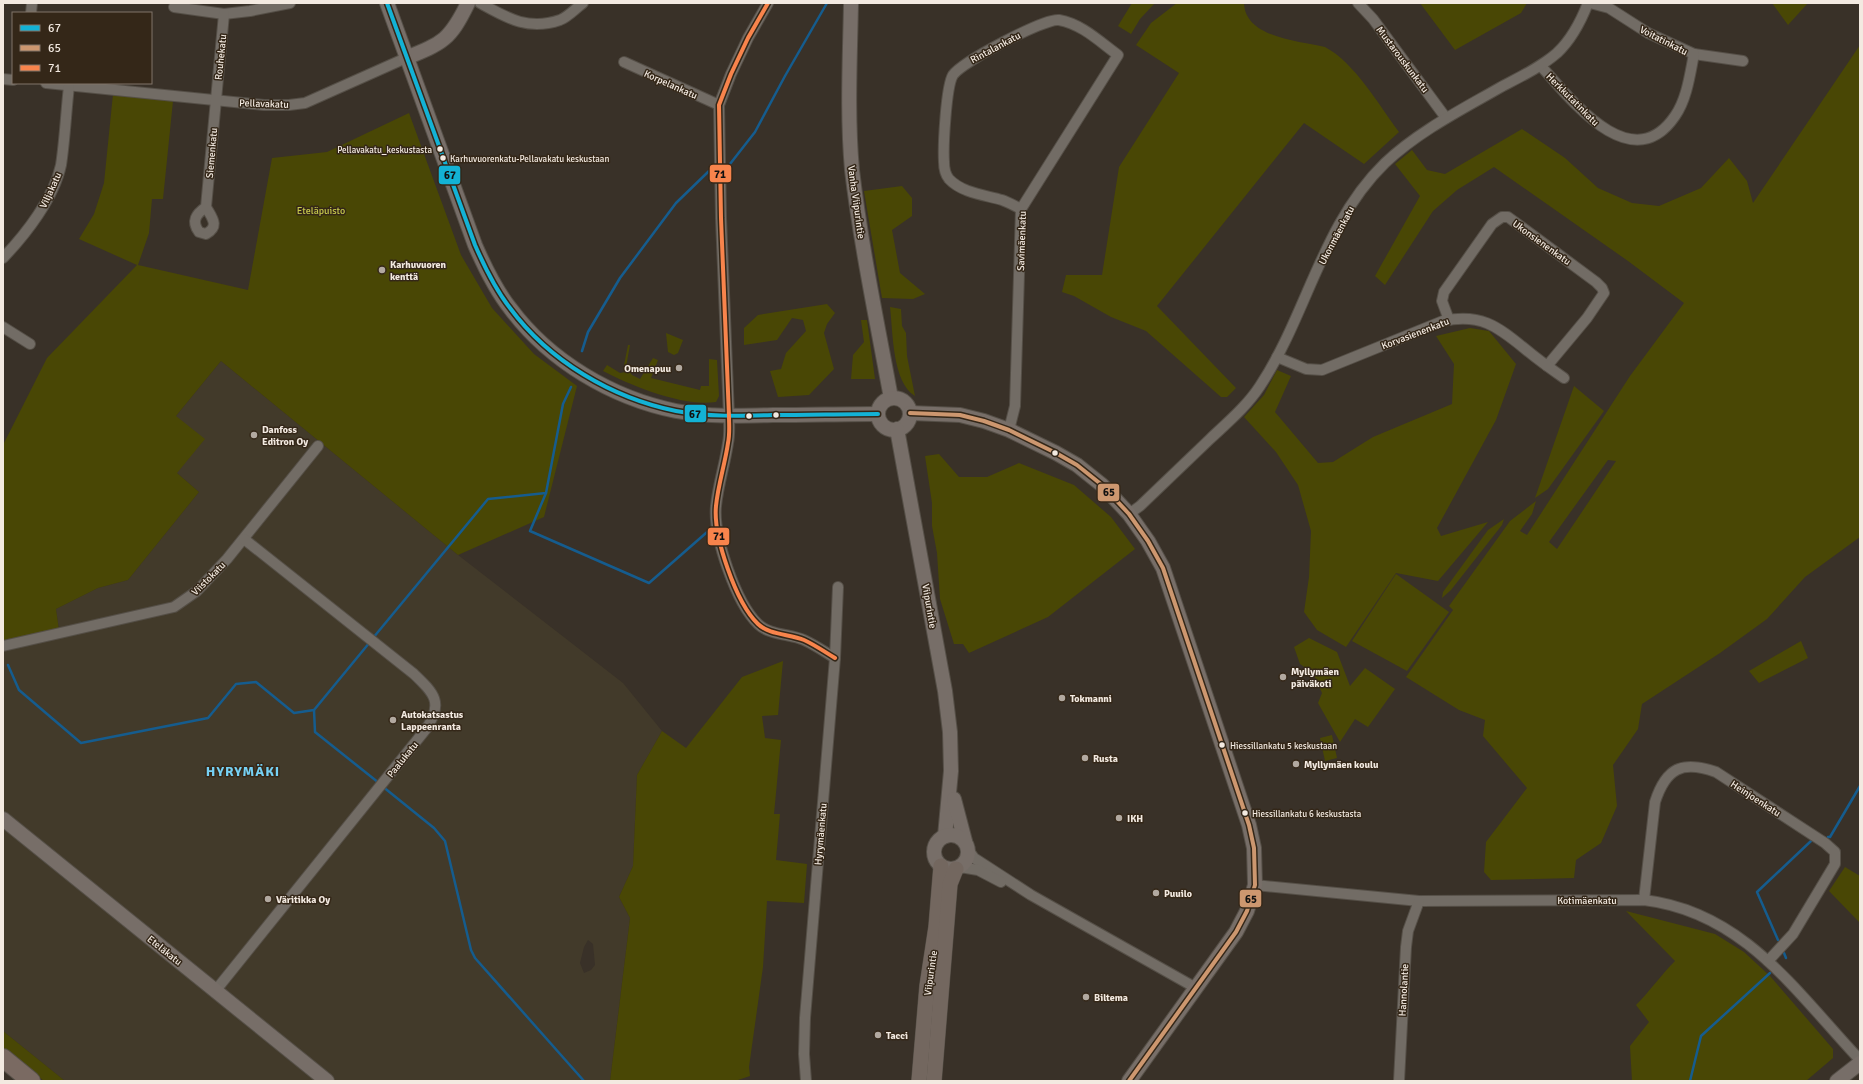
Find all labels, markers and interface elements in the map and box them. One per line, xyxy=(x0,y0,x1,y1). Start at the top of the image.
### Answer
legend xyxy=(12,12,152,84)
text: 67 xyxy=(48,21,61,36)
street label: Mustarouskunkatu xyxy=(1373,24,1431,95)
street label: Voitatinkatu xyxy=(1638,24,1690,58)
street label: Rintalankatu xyxy=(968,30,1023,66)
street label: Rouhekatu xyxy=(213,34,229,81)
text: 65 xyxy=(48,41,61,56)
text: 71 xyxy=(48,61,61,76)
street label: Korpelankatu xyxy=(642,68,699,102)
street label: Herkkutatinkatu xyxy=(1543,71,1601,129)
street label: Pellavakatu xyxy=(239,97,289,111)
street label: Siemenkatu xyxy=(204,127,220,179)
marker: Pellavakatu_keskustasta xyxy=(435,144,445,154)
place label: Pellavakatu_keskustasta xyxy=(337,145,432,156)
marker: Karhuvuorenkatu-Pellavakatu keskustaan xyxy=(438,153,448,163)
place label: Karhuvuorenkatu-Pellavakatu keskustaan xyxy=(450,154,609,165)
line badge: 71 xyxy=(709,164,732,183)
line badge: 67 xyxy=(438,165,461,185)
street label: Vanha Viipurintie xyxy=(845,165,867,240)
text: 71 xyxy=(714,168,726,181)
text: 67 xyxy=(444,169,456,182)
street label: Viljakatu xyxy=(37,171,64,210)
street label: Ukonmäenkatu xyxy=(1316,204,1357,267)
park label: Eteläpuisto xyxy=(297,205,345,217)
street label: Savimäenkatu xyxy=(1015,211,1029,271)
street label: Ukonsienenkatu xyxy=(1510,218,1573,268)
place label: Karhuvuoren kenttä xyxy=(390,259,446,283)
marker: Karhuvuoren kenttä xyxy=(377,265,387,275)
street label: Korvasienenkatu xyxy=(1380,316,1451,352)
place label: Omenapuu xyxy=(624,363,671,375)
marker: Omenapuu xyxy=(674,363,684,373)
line badge: 67 xyxy=(684,404,707,423)
text: 67 xyxy=(689,408,701,421)
unlabelled marker xyxy=(771,410,781,420)
unlabelled marker xyxy=(744,411,754,421)
place label: Danfoss Editron Oy xyxy=(262,424,308,448)
marker: Danfoss Editron Oy xyxy=(249,430,259,440)
unlabelled marker xyxy=(1050,448,1060,458)
line badge: 65 xyxy=(1097,483,1120,502)
text: 65 xyxy=(1103,486,1115,499)
line badge: 71 xyxy=(707,527,730,546)
text: 71 xyxy=(713,530,725,543)
street label: Viistokatu xyxy=(189,559,228,598)
street label: Viipurintie xyxy=(919,583,939,629)
place label: Myllymäen päiväkoti xyxy=(1291,666,1339,690)
marker: Myllymäen päiväkoti xyxy=(1278,672,1288,682)
marker: Tokmanni xyxy=(1057,693,1067,703)
place label: Tokmanni xyxy=(1070,693,1112,705)
place label: Autokatsastus Lappeenranta xyxy=(401,709,464,733)
marker: Autokatsastus Lappeenranta xyxy=(388,715,398,725)
street label: Paalukatu xyxy=(385,739,421,780)
marker: Hiessillankatu 5 keskustaan xyxy=(1217,740,1227,750)
place label: Hiessillankatu 5 keskustaan xyxy=(1230,741,1337,752)
marker: Rusta xyxy=(1080,753,1090,763)
place label: Rusta xyxy=(1093,753,1118,765)
marker: Myllymäen koulu xyxy=(1291,759,1301,769)
place label: Myllymäen koulu xyxy=(1304,759,1379,771)
district label: HYRYMÄKI xyxy=(206,763,280,780)
street label: Heinjoenkatu xyxy=(1728,778,1783,819)
street label: Hyrymäenkatu xyxy=(812,802,830,866)
marker: Hiessillankatu 6 keskustasta xyxy=(1240,808,1250,818)
place label: Hiessillankatu 6 keskustasta xyxy=(1252,809,1362,820)
marker: IKH xyxy=(1114,813,1124,823)
place label: IKH xyxy=(1127,813,1143,825)
marker: Puuilo xyxy=(1151,888,1161,898)
place label: Puuilo xyxy=(1164,888,1192,900)
line badge: 65 xyxy=(1239,889,1262,908)
text: 65 xyxy=(1245,893,1257,906)
marker: Väritikka Oy xyxy=(263,894,273,904)
place label: Väritikka Oy xyxy=(276,894,330,906)
street label: Kotimäenkatu xyxy=(1557,895,1617,907)
street label: Eteläkatu xyxy=(145,933,184,968)
street label: Viipurintie xyxy=(922,950,940,996)
street label: Hannolantie xyxy=(1397,963,1411,1017)
marker: Biltema xyxy=(1081,992,1091,1002)
place label: Biltema xyxy=(1094,992,1128,1004)
marker: Tacci xyxy=(873,1030,883,1040)
place label: Tacci xyxy=(886,1030,908,1042)

